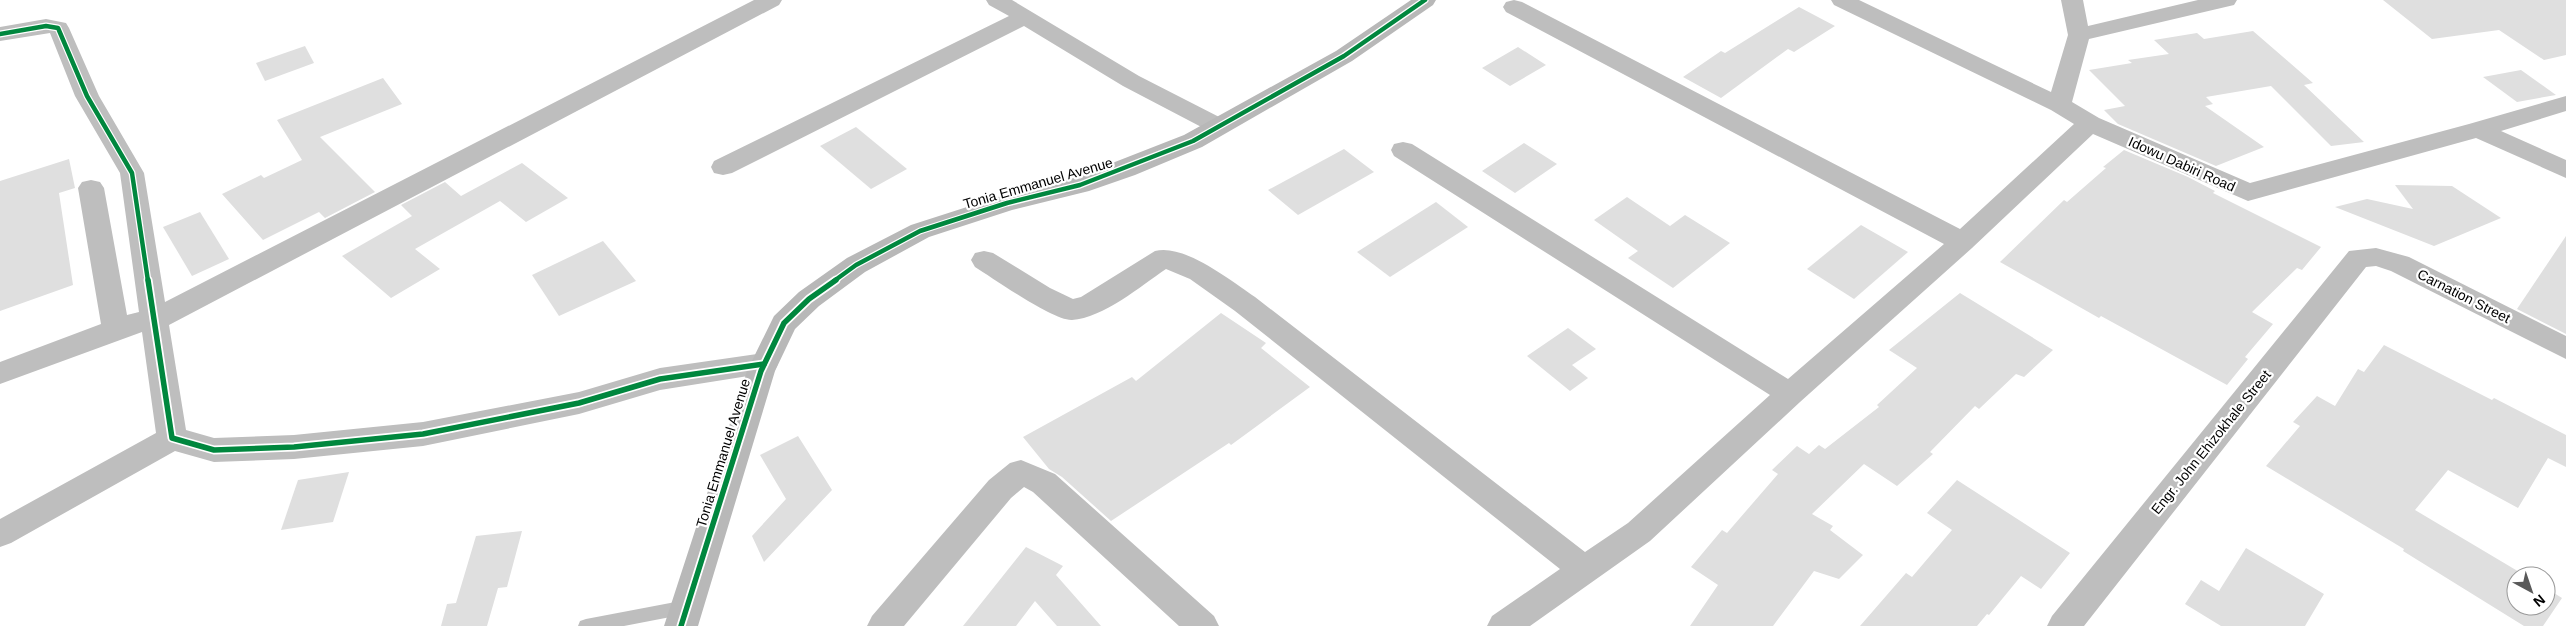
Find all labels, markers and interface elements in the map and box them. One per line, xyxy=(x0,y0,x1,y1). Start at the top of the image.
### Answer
street label: Idowu Dabiri Road xyxy=(2126,133,2238,195)
street label: Tonia Emmanuel Avenue xyxy=(961,154,1115,212)
street label: Carnation Street xyxy=(2415,266,2513,326)
street label: Engr. John Ehizokhale Street xyxy=(2148,367,2274,517)
street label: Tonia Emmanuel Avenue xyxy=(693,377,753,529)
north arrow xyxy=(2506,566,2556,616)
text: N xyxy=(2530,592,2548,610)

